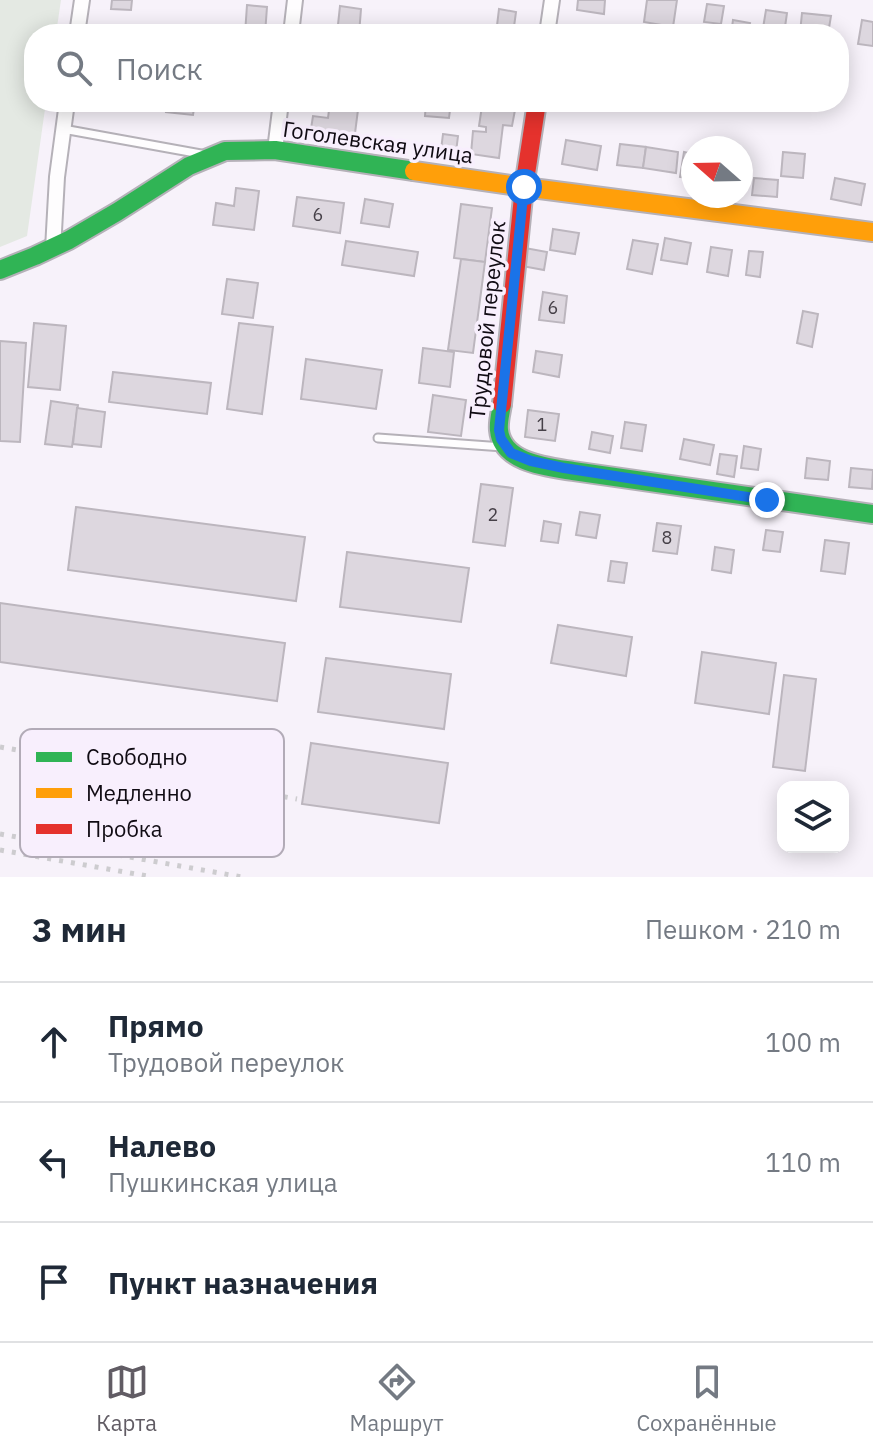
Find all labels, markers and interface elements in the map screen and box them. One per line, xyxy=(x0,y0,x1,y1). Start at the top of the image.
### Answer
search box xyxy=(24,24,849,112)
icon: search xyxy=(52,46,96,90)
text: Поиск xyxy=(116,49,203,88)
street label: Гоголевская улица xyxy=(281,114,475,169)
north arrow xyxy=(681,136,753,208)
route start xyxy=(506,169,542,205)
house number: 6 xyxy=(313,203,323,226)
street label: Трудовой переулок xyxy=(462,219,511,421)
house number: 6 xyxy=(548,296,558,319)
house number: 1 xyxy=(537,413,547,436)
route end xyxy=(749,482,785,518)
house number: 2 xyxy=(488,503,498,526)
house number: 8 xyxy=(662,526,672,549)
legend xyxy=(20,729,284,857)
text: Свободно xyxy=(86,742,187,771)
text: Медленно xyxy=(86,778,192,807)
map controls xyxy=(777,781,849,853)
button: layers xyxy=(777,781,849,853)
text: Пробка xyxy=(86,814,163,843)
text: 3 мин xyxy=(32,907,127,951)
text: Пешком · 210 m xyxy=(645,912,841,946)
text: Прямо xyxy=(108,1006,204,1045)
icon: ahead xyxy=(32,1020,76,1064)
text: 100 m xyxy=(765,1025,841,1059)
text: Трудовой переулок xyxy=(108,1045,344,1079)
text: Налево xyxy=(108,1126,216,1165)
icon: left xyxy=(32,1140,76,1184)
text: 110 m xyxy=(765,1145,841,1179)
text: Пушкинская улица xyxy=(108,1165,338,1199)
icon: arrive xyxy=(32,1260,76,1304)
text: Пункт назначения xyxy=(108,1263,378,1302)
tab: Карта xyxy=(96,1360,157,1437)
tab: Маршрут xyxy=(350,1360,444,1437)
tab: Сохранённые xyxy=(636,1360,777,1437)

